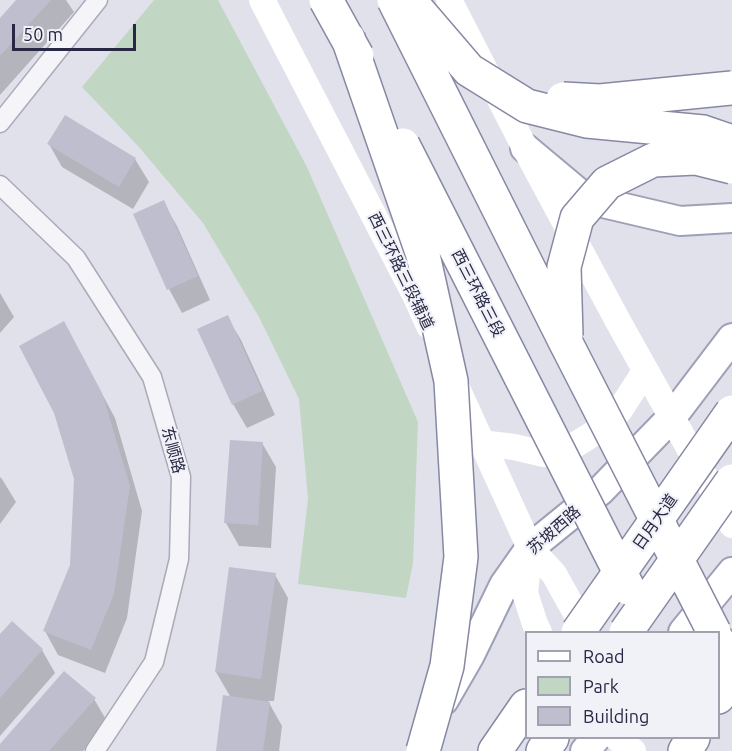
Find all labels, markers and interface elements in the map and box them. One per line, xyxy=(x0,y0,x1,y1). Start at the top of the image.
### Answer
scale bar xyxy=(15,12,140,50)
text: 50 m xyxy=(23,24,63,44)
street label: 西三环路三段辅道 xyxy=(364,209,438,333)
street label: 西三环路三段 xyxy=(448,246,508,340)
street label: 东顺路 xyxy=(158,424,188,476)
street label: 日月大道 xyxy=(629,490,681,554)
street label: 苏坡西路 xyxy=(524,502,584,558)
legend xyxy=(525,631,720,739)
text: Road xyxy=(583,646,625,666)
text: Park xyxy=(583,676,619,696)
text: Building xyxy=(583,706,649,726)

